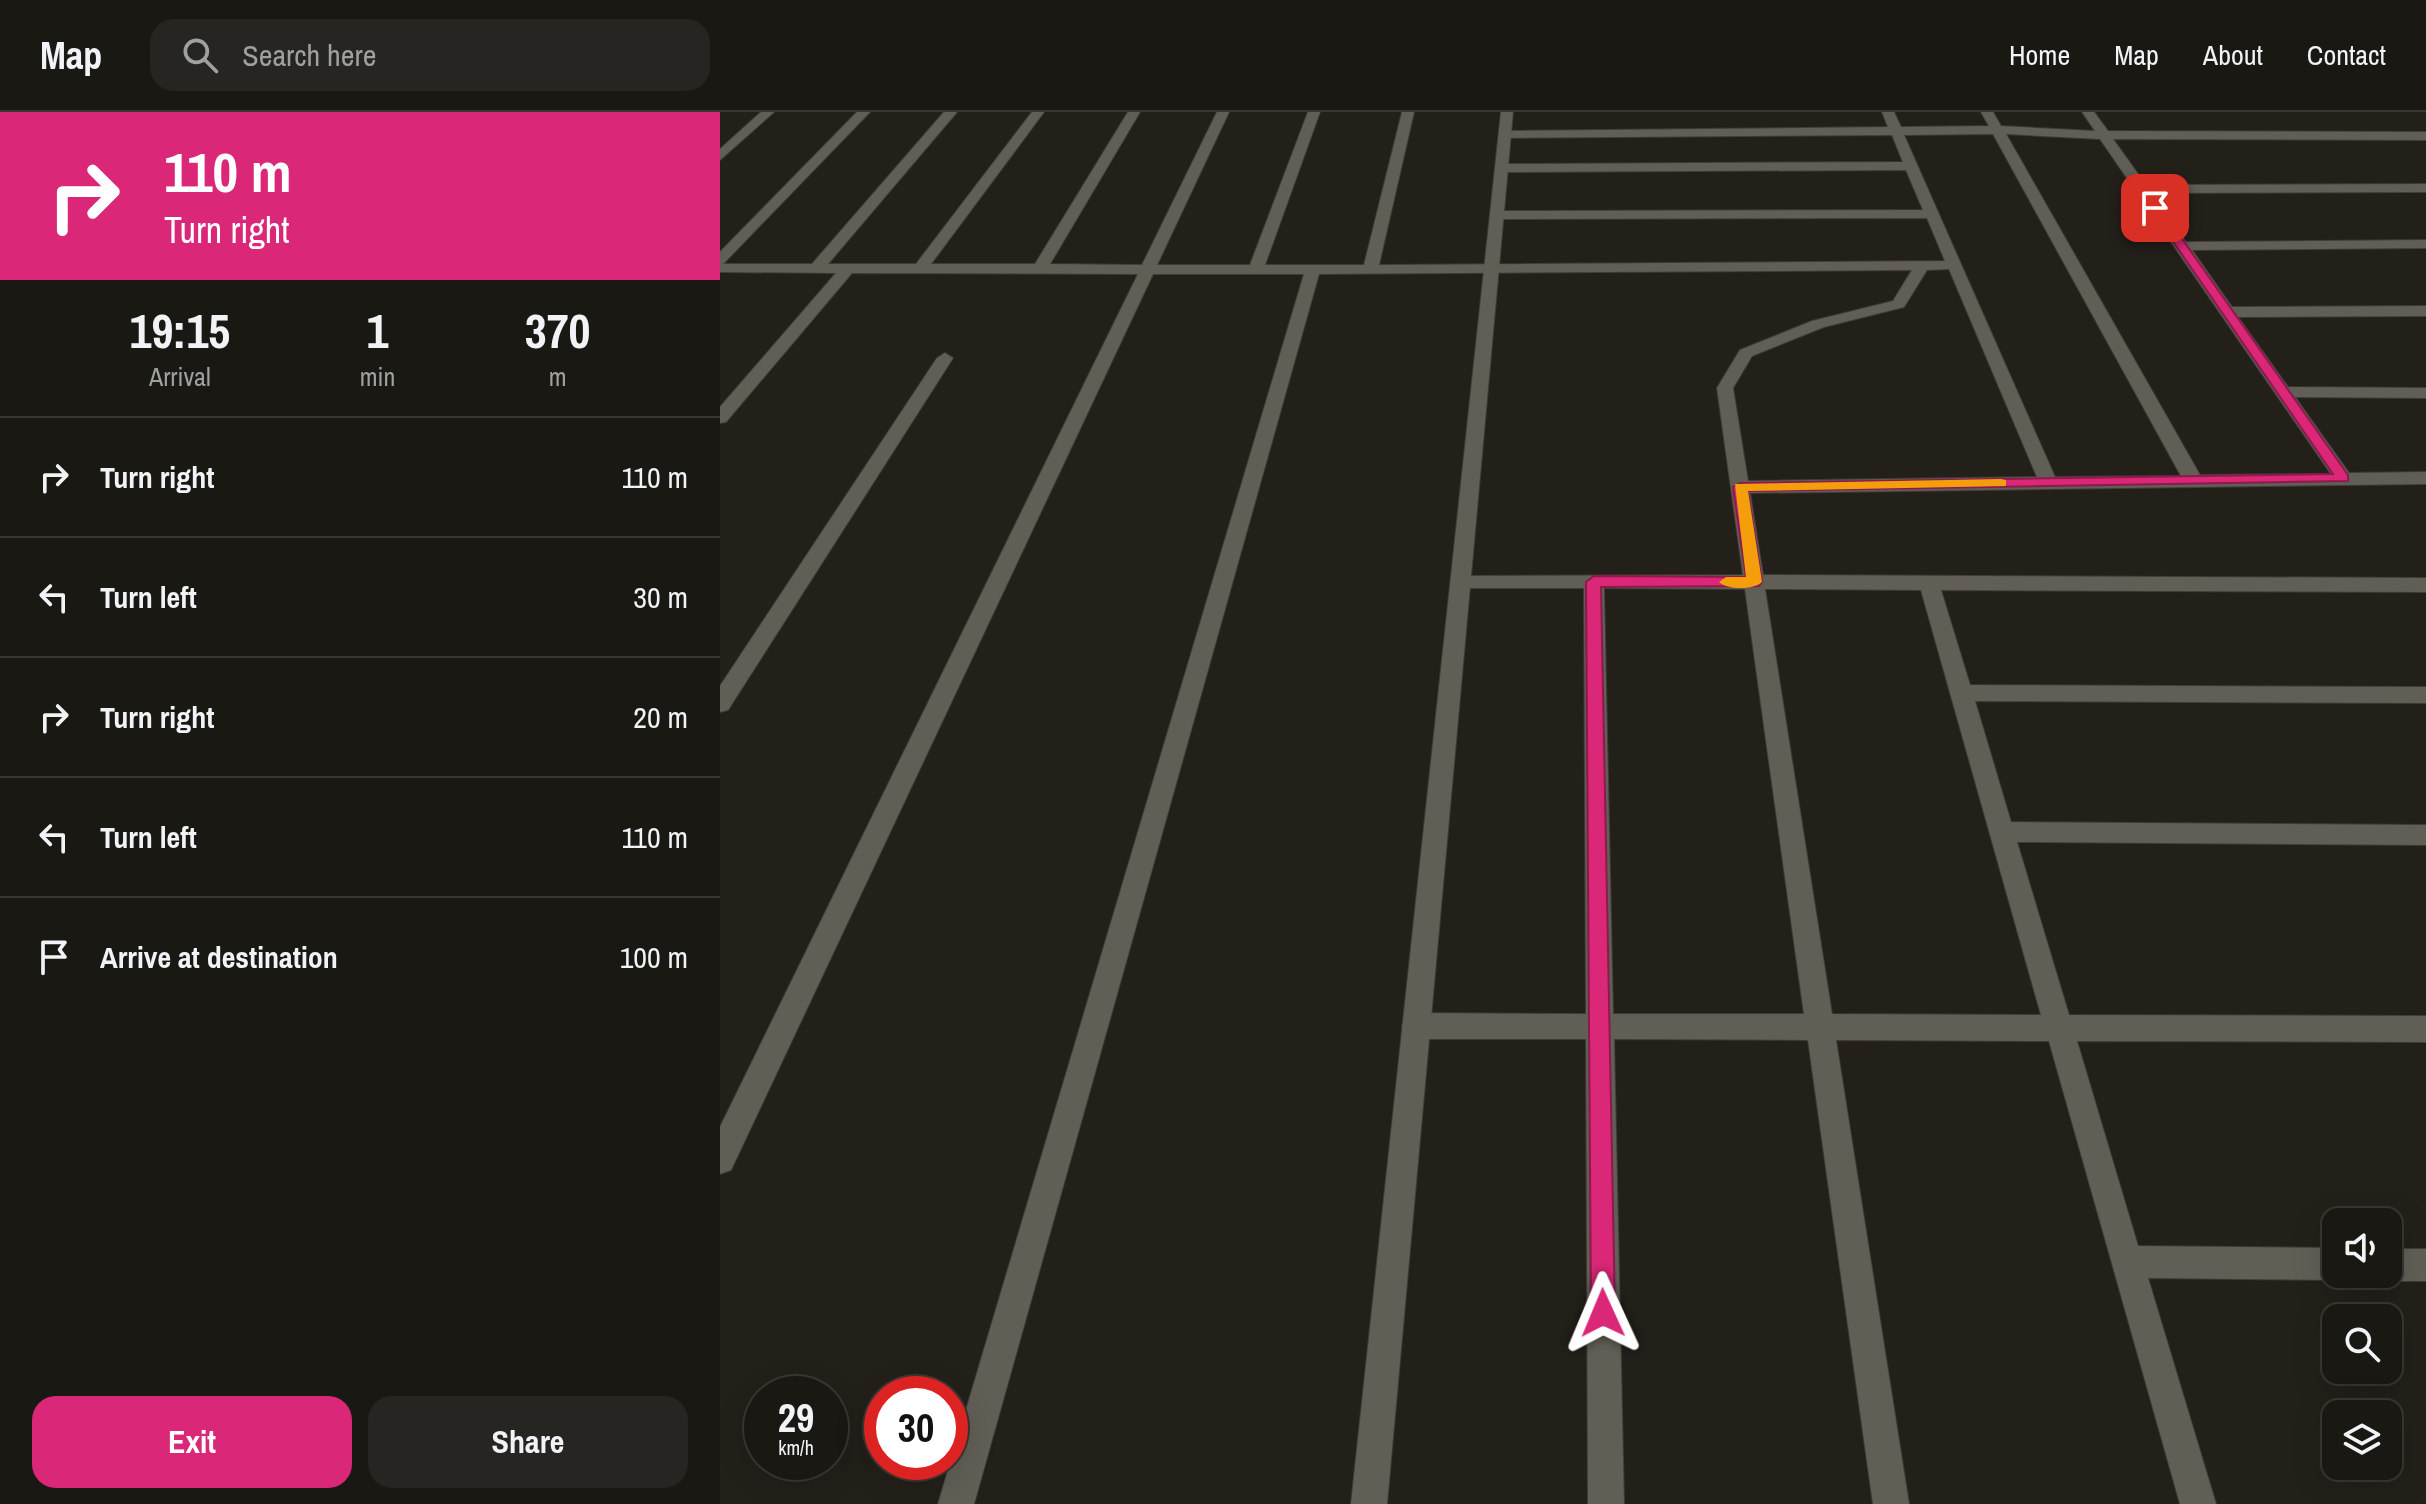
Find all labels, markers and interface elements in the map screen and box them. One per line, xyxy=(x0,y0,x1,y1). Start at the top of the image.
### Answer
search box xyxy=(150,19,710,91)
text: Map xyxy=(40,30,102,81)
icon: search xyxy=(178,33,222,77)
text: Search here xyxy=(242,35,376,75)
text: Home xyxy=(2009,36,2070,74)
text: Map xyxy=(2114,36,2159,74)
text: About xyxy=(2203,36,2263,74)
text: Contact xyxy=(2307,36,2386,74)
text: 110 m xyxy=(164,134,292,209)
icon: right xyxy=(32,144,136,248)
pin xyxy=(2121,174,2189,242)
icon: arrive xyxy=(2133,186,2177,230)
text: Turn right xyxy=(164,206,289,254)
text: 19:15 xyxy=(130,298,230,363)
text: 1 xyxy=(367,298,388,363)
text: 370 xyxy=(525,298,590,363)
text: Arrival xyxy=(149,359,211,394)
text: min xyxy=(360,359,395,394)
text: m xyxy=(549,359,567,394)
icon: right xyxy=(32,455,76,499)
text: Turn right xyxy=(100,457,214,497)
text: 110 m xyxy=(621,457,688,497)
icon: left xyxy=(32,575,76,619)
text: Turn left xyxy=(100,577,197,617)
text: 30 m xyxy=(633,577,688,617)
icon: right xyxy=(32,695,76,739)
text: Turn right xyxy=(100,697,214,737)
text: 20 m xyxy=(633,697,688,737)
icon: left xyxy=(32,815,76,859)
text: Turn left xyxy=(100,817,197,857)
text: 110 m xyxy=(621,817,688,857)
icon: arrive xyxy=(32,935,76,979)
text: Arrive at destination xyxy=(100,937,338,977)
text: 100 m xyxy=(620,937,688,977)
map controls xyxy=(2322,1208,2402,1480)
button: sound xyxy=(2322,1208,2402,1288)
position arrow xyxy=(1561,1271,1645,1355)
button: search xyxy=(2322,1304,2402,1384)
speed limit sign: 30 xyxy=(864,1376,968,1480)
text: 29 xyxy=(778,1391,814,1444)
button: Exit xyxy=(32,1396,352,1488)
button: Share xyxy=(368,1396,688,1488)
button: layers xyxy=(2322,1400,2402,1480)
text: km/h xyxy=(778,1434,814,1461)

